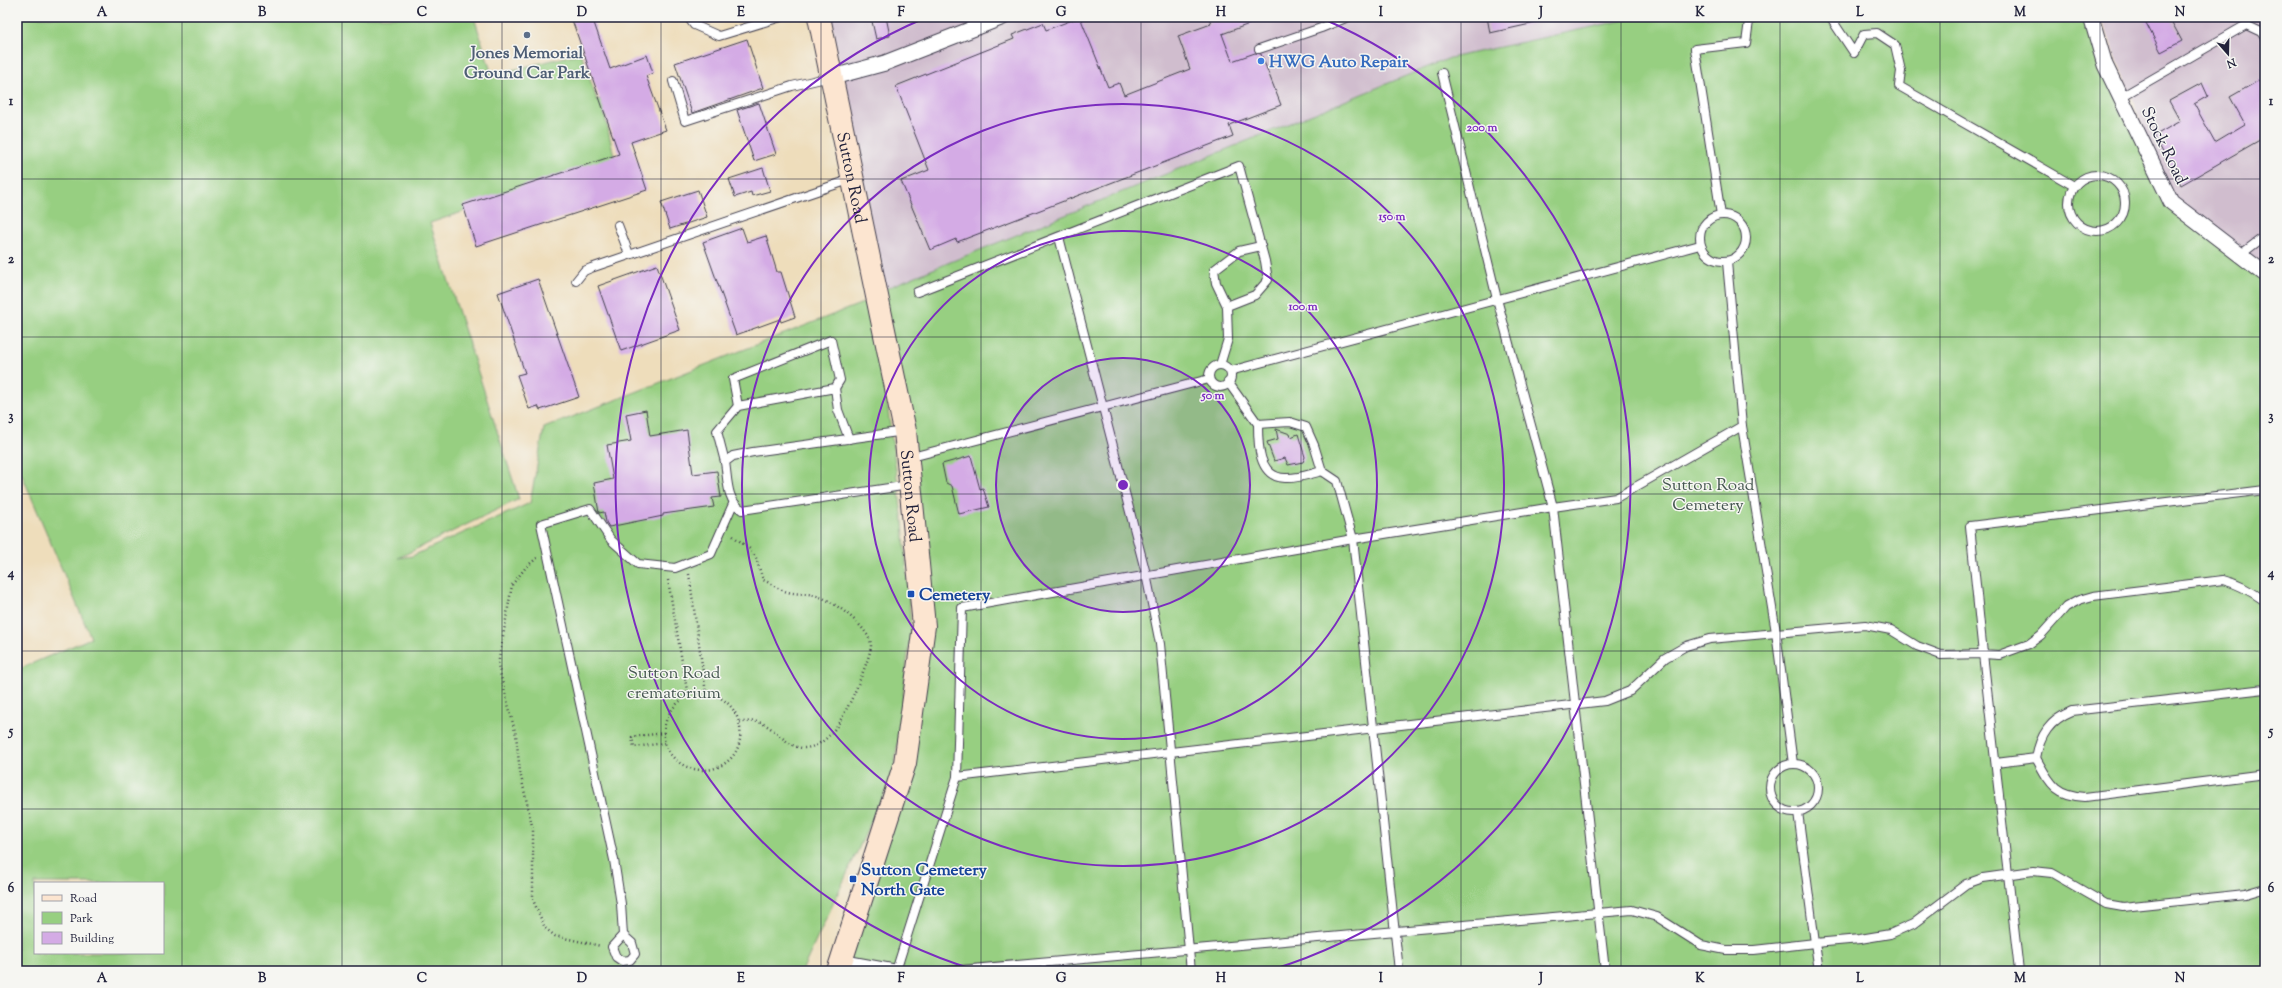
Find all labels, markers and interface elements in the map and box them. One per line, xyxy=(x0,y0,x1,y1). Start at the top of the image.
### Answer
text: A xyxy=(97,4,108,22)
text: B xyxy=(258,4,267,22)
text: C xyxy=(417,4,427,22)
text: D xyxy=(577,4,587,22)
text: E xyxy=(737,4,745,22)
text: F xyxy=(897,4,905,22)
text: G xyxy=(1056,4,1067,22)
text: H xyxy=(1216,4,1227,22)
text: I xyxy=(1379,4,1384,22)
text: J xyxy=(1538,4,1543,22)
text: K xyxy=(1695,4,1705,22)
text: L xyxy=(1856,4,1864,22)
text: M xyxy=(2014,4,2026,22)
text: N xyxy=(2175,4,2186,22)
marker: Jones Memorial Ground Car Park xyxy=(522,30,532,40)
north arrow xyxy=(2208,34,2248,74)
place label: Jones Memorial Ground Car Park xyxy=(464,42,591,86)
place label: HWG Auto Repair xyxy=(1269,51,1409,75)
text: N xyxy=(2224,53,2239,72)
marker: HWG Auto Repair xyxy=(1256,56,1266,66)
text: 1 xyxy=(9,93,14,111)
text: 1 xyxy=(2269,93,2274,111)
street label: Stock Road xyxy=(2134,103,2193,189)
text: 200 m xyxy=(1467,119,1497,137)
street label: Sutton Road xyxy=(829,130,872,226)
text: 150 m xyxy=(1377,208,1406,226)
text: 2 xyxy=(8,251,15,269)
text: 2 xyxy=(2268,251,2275,269)
text: 100 m xyxy=(1287,298,1318,316)
text: 50 m xyxy=(1201,387,1225,405)
text: 3 xyxy=(8,408,14,426)
text: 3 xyxy=(2268,408,2274,426)
street label: Sutton Road xyxy=(893,449,926,544)
park label: Sutton Road Cemetery xyxy=(1662,474,1755,518)
centre of rings xyxy=(1116,478,1130,492)
text: 4 xyxy=(7,565,15,583)
text: 4 xyxy=(2267,565,2275,583)
place label: Cemetery xyxy=(919,584,991,608)
marker: Cemetery xyxy=(906,589,916,599)
park label: Sutton Road crematorium xyxy=(627,662,721,706)
text: 5 xyxy=(8,723,14,741)
text: 5 xyxy=(2268,723,2274,741)
place label: Sutton Cemetery North Gate xyxy=(861,859,988,903)
marker: Sutton Cemetery North Gate xyxy=(848,874,858,884)
text: 6 xyxy=(8,880,15,898)
text: 6 xyxy=(2268,880,2275,898)
legend xyxy=(34,882,164,954)
text: Road xyxy=(70,890,97,908)
text: Park xyxy=(70,910,93,928)
text: Building xyxy=(70,930,114,948)
text: A xyxy=(97,970,108,988)
text: B xyxy=(258,970,267,988)
text: C xyxy=(417,970,427,988)
text: D xyxy=(577,970,587,988)
text: E xyxy=(737,970,745,988)
text: F xyxy=(897,970,905,988)
text: G xyxy=(1056,970,1067,988)
text: H xyxy=(1216,970,1227,988)
text: I xyxy=(1379,970,1384,988)
text: J xyxy=(1538,970,1543,988)
text: K xyxy=(1695,970,1705,988)
text: L xyxy=(1856,970,1864,988)
text: M xyxy=(2014,970,2026,988)
text: N xyxy=(2175,970,2186,988)

